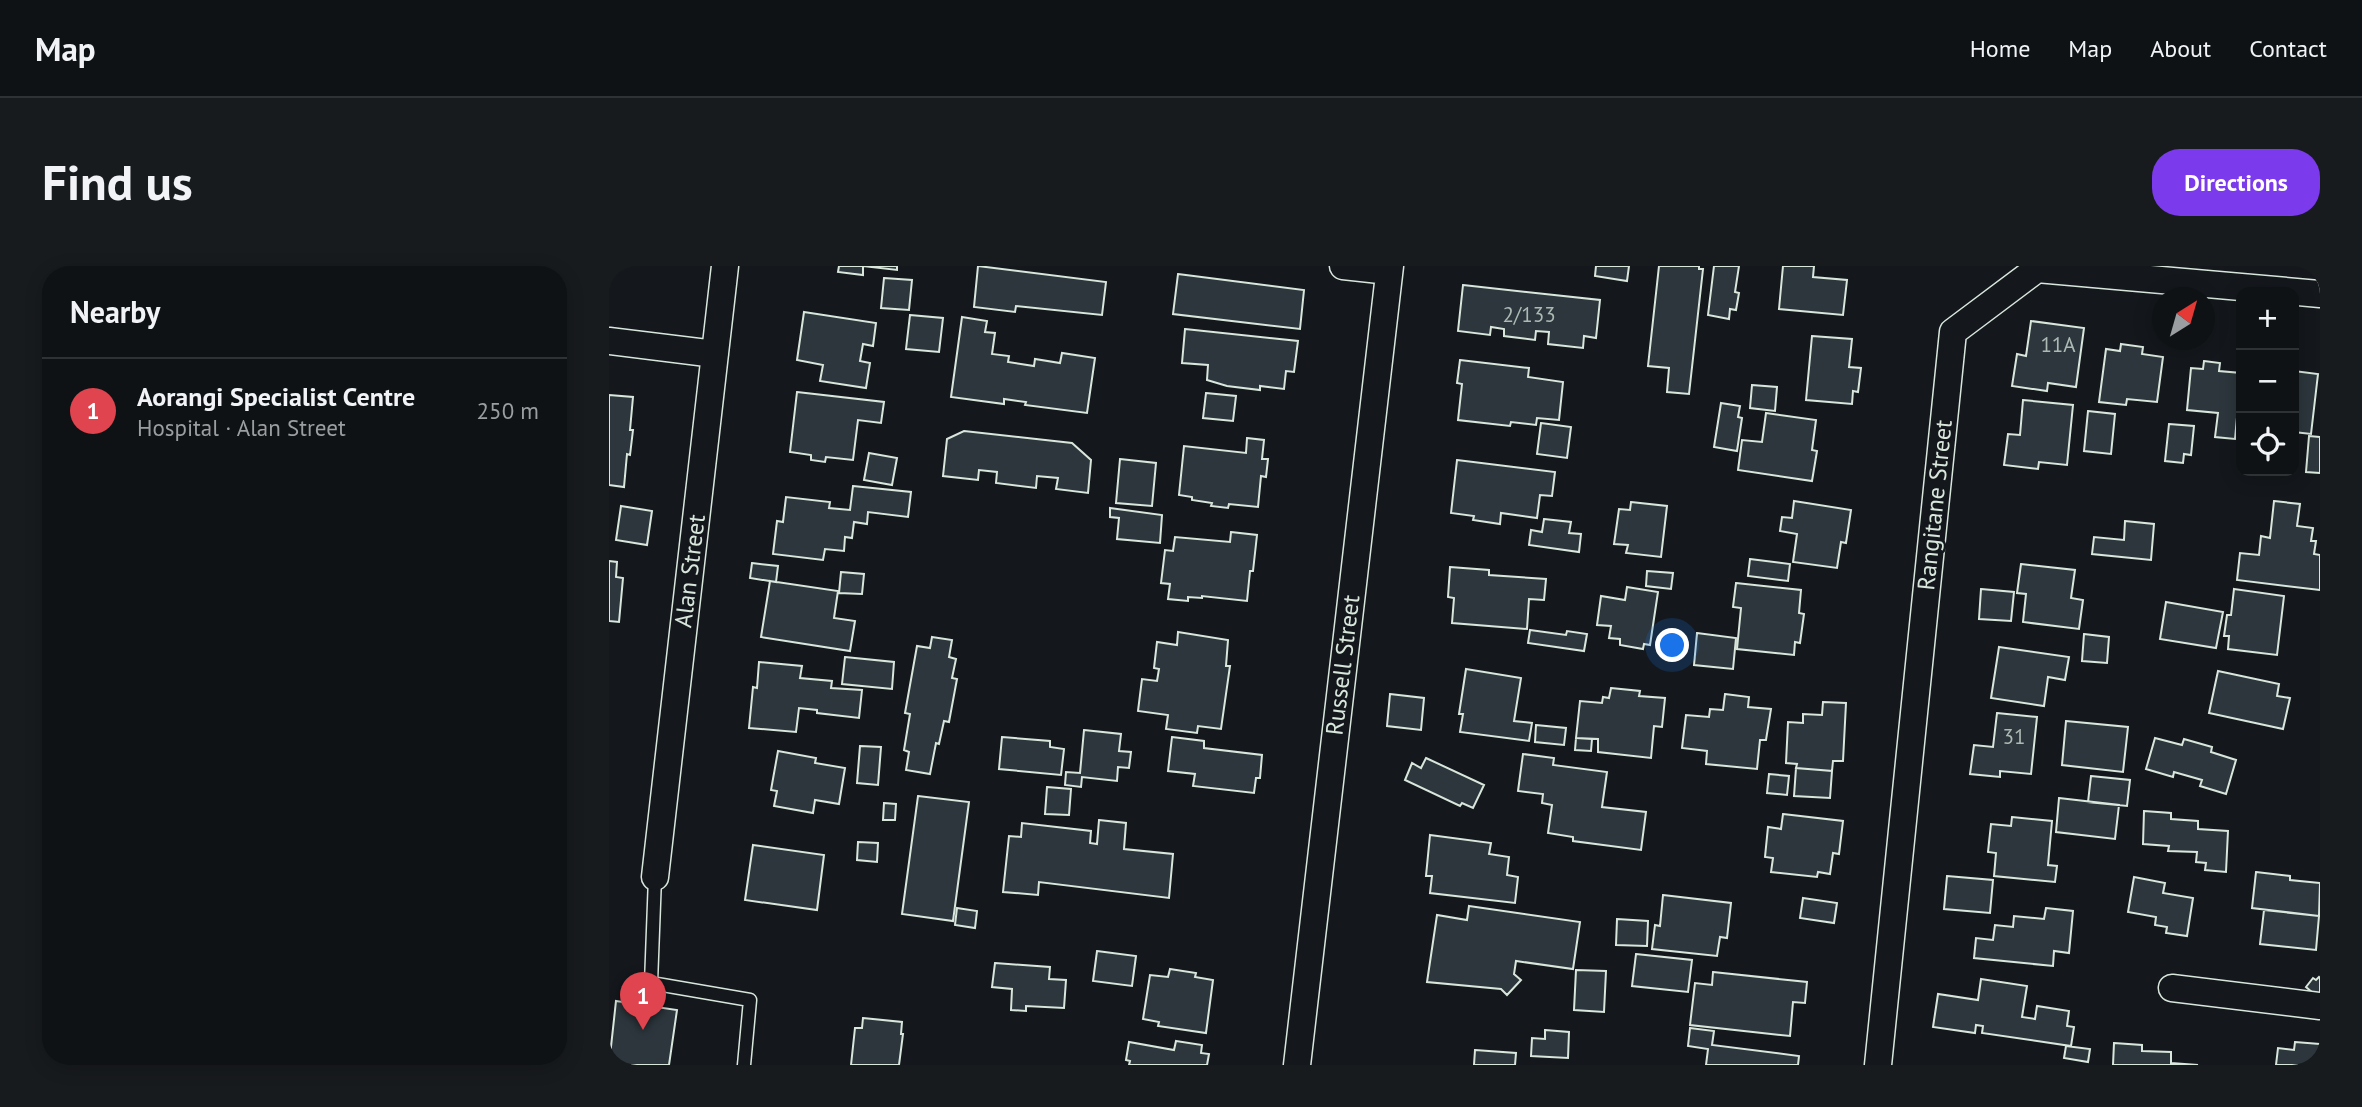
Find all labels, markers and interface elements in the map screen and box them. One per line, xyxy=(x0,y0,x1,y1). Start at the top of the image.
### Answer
text: Map xyxy=(35,27,96,70)
text: Home xyxy=(1970,33,2030,64)
text: Map xyxy=(2068,33,2112,64)
text: About xyxy=(2150,33,2211,64)
text: Contact xyxy=(2249,33,2327,64)
button: Directions xyxy=(2152,149,2320,216)
text: Find us xyxy=(42,150,193,214)
north arrow xyxy=(2152,287,2215,350)
map controls xyxy=(2236,287,2299,476)
button: + xyxy=(2236,287,2299,350)
text: Nearby xyxy=(70,292,160,331)
house number: 2/133 xyxy=(1502,301,1556,328)
house number: 11A xyxy=(2040,331,2076,358)
button: − xyxy=(2236,350,2299,413)
text: Aorangi Specialist Centre xyxy=(137,380,415,413)
text: 1 xyxy=(86,396,100,425)
text: 250 m xyxy=(477,396,539,425)
text: Hospital · Alan Street xyxy=(137,413,346,442)
button: locate xyxy=(2236,413,2299,476)
street label: Rangitane Street xyxy=(1910,418,1959,592)
street label: Alan Street xyxy=(667,513,712,629)
street label: Russell Street xyxy=(1319,593,1366,737)
your location xyxy=(1655,628,1689,662)
house number: 31 xyxy=(2003,723,2025,750)
pin: 1 xyxy=(620,972,666,1030)

